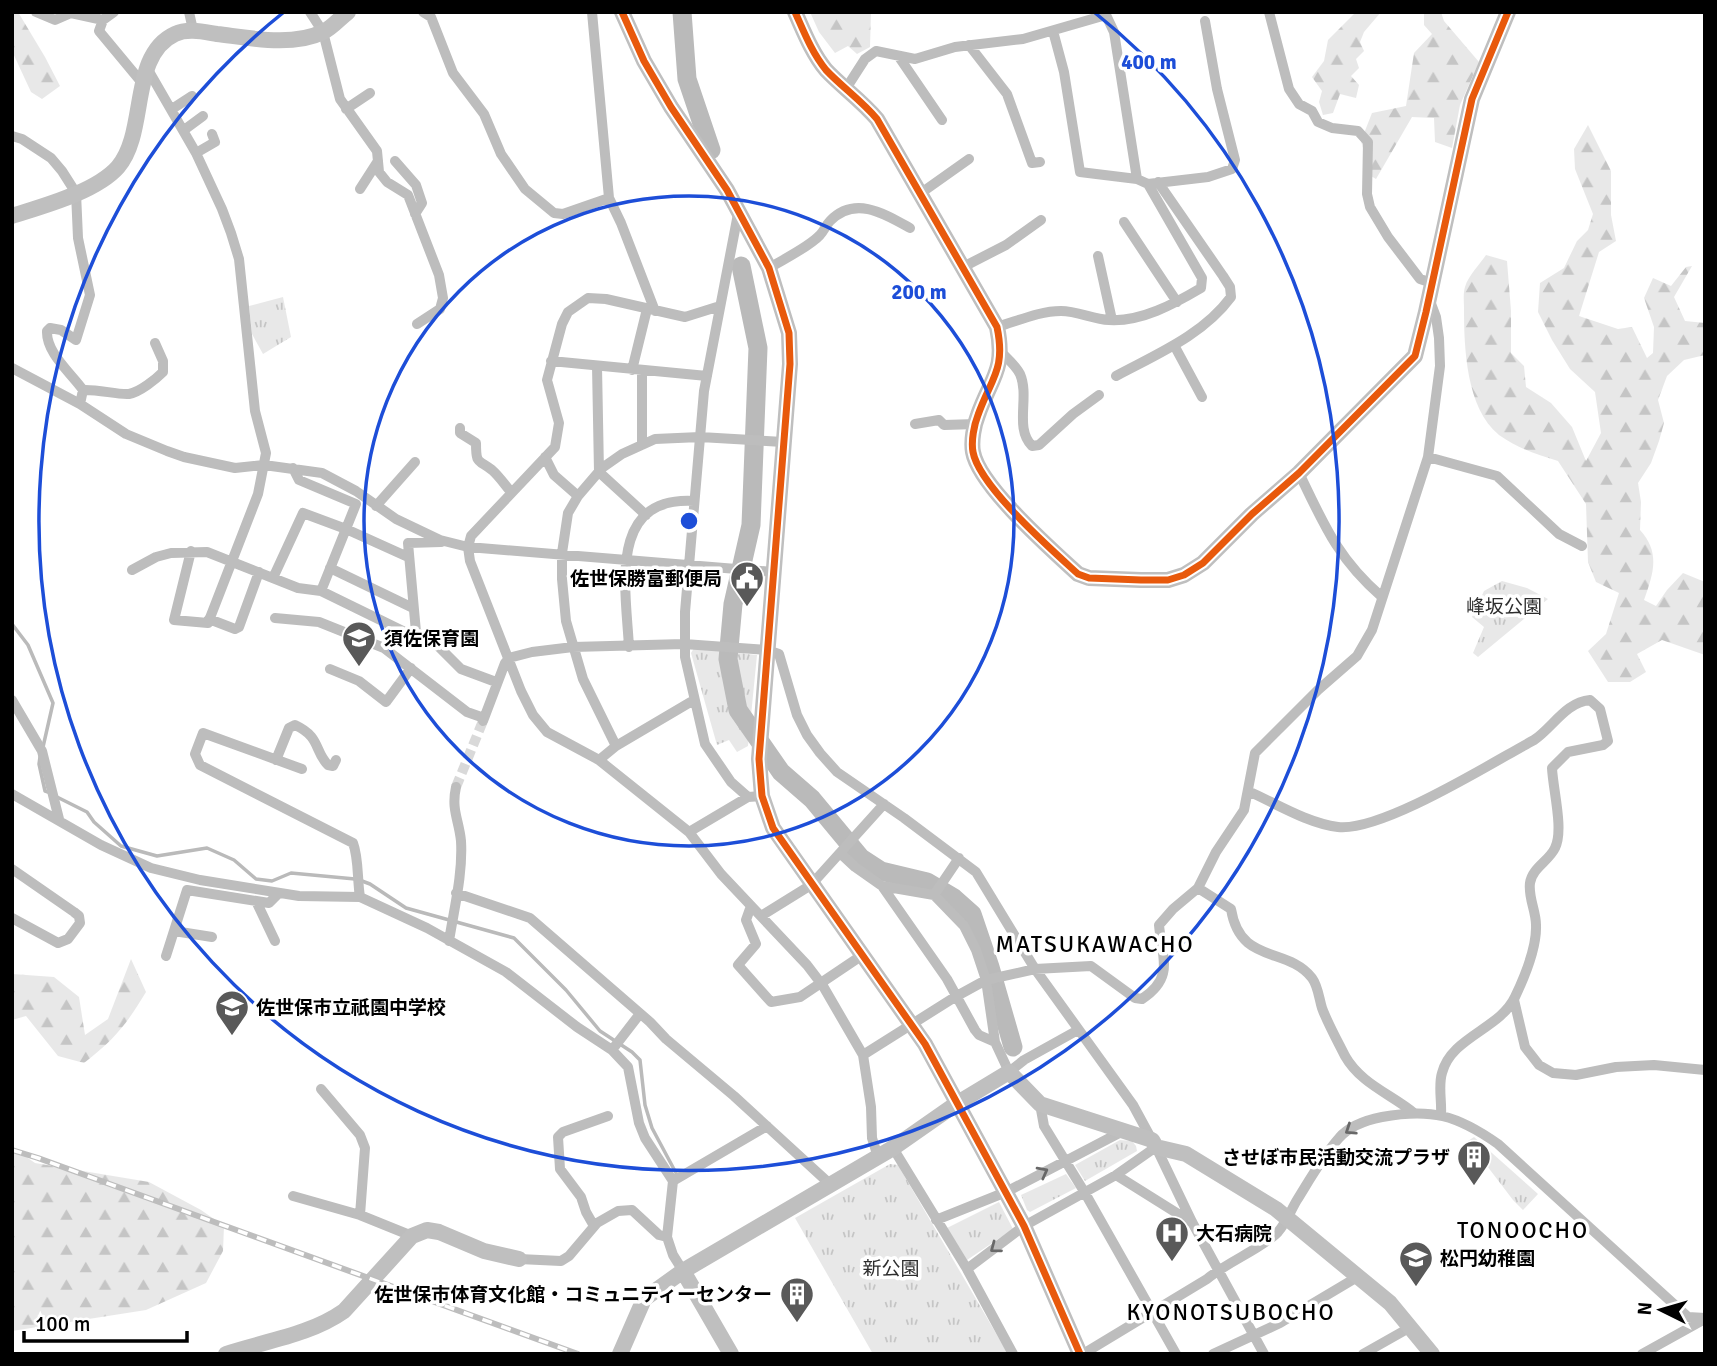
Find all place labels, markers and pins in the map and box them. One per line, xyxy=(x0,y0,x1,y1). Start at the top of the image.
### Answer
centre of rings xyxy=(677,509,701,533)
public building icon: 佐世保勝富郵便局 xyxy=(728,559,766,608)
place label: 佐世保勝富郵便局 xyxy=(570,567,722,591)
school or university icon: 須佐保育園 xyxy=(340,619,378,668)
place label: 須佐保育園 xyxy=(384,627,479,651)
school or university icon: 佐世保市立祇園中学校 xyxy=(213,988,251,1037)
place label: 佐世保市立祇園中学校 xyxy=(256,996,446,1020)
building icon: させぼ市民活動交流プラザ xyxy=(1455,1138,1493,1187)
place label: させぼ市民活動交流プラザ xyxy=(1222,1146,1450,1170)
hospital icon: 大石病院 xyxy=(1153,1214,1191,1263)
place label: 大石病院 xyxy=(1196,1222,1272,1246)
school or university icon: 松円幼稚園 xyxy=(1397,1239,1435,1288)
place label: 松円幼稚園 xyxy=(1440,1247,1535,1271)
building icon: 佐世保市体育文化館・コミュニティーセンター xyxy=(778,1275,816,1324)
place label: 佐世保市体育文化館・コミュニティーセンター xyxy=(374,1283,772,1307)

